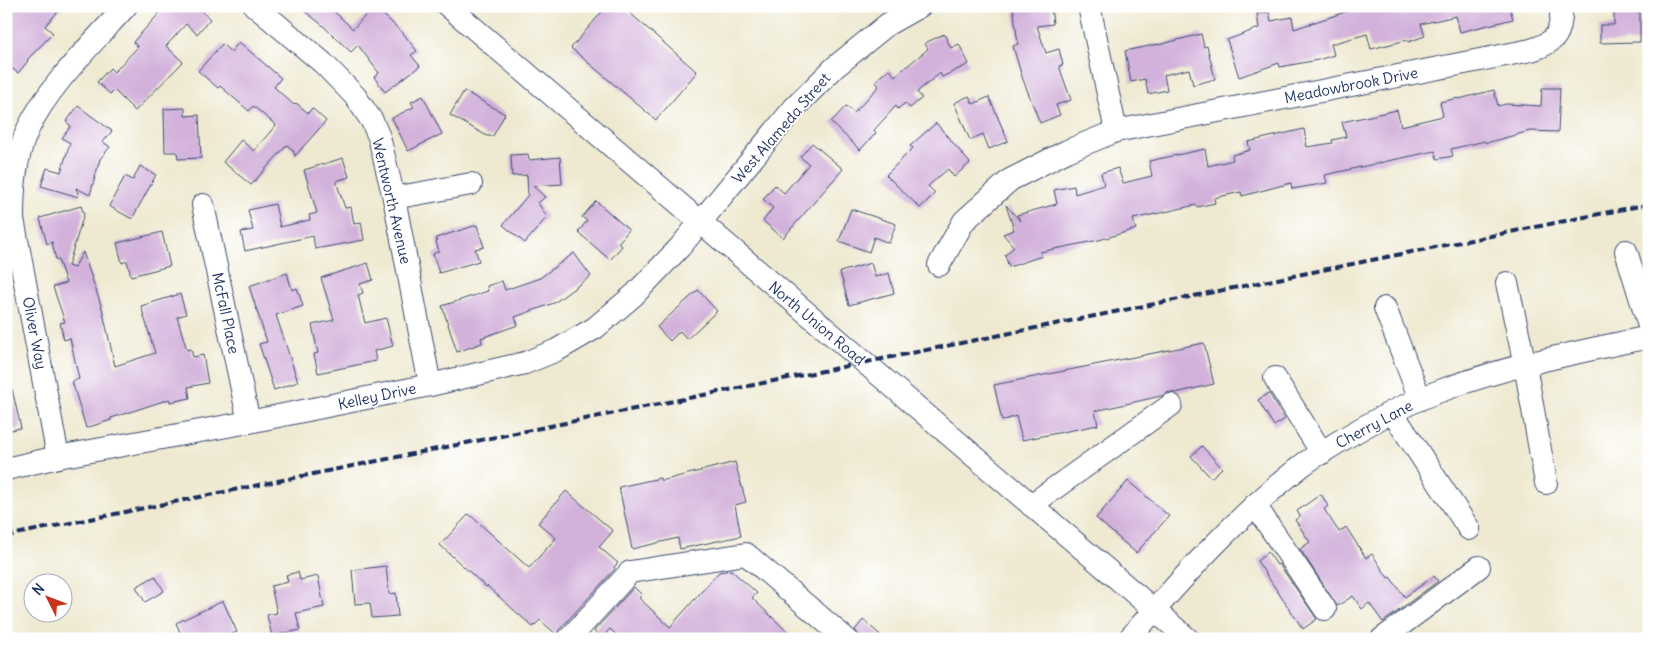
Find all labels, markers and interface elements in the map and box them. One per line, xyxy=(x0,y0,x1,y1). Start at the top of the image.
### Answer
street label: Meadowbrook Drive xyxy=(1283,63,1419,107)
street label: West Alameda Street xyxy=(728,69,834,187)
street label: Wentworth Avenue xyxy=(368,136,416,266)
street label: McFall Place xyxy=(208,271,244,355)
street label: North Union Road xyxy=(765,277,869,369)
street label: Oliver Way xyxy=(19,295,51,371)
street label: Kelley Drive xyxy=(336,378,418,414)
street label: Cherry Lane xyxy=(1332,396,1416,452)
north arrow xyxy=(22,572,72,622)
text: N xyxy=(28,580,48,599)

